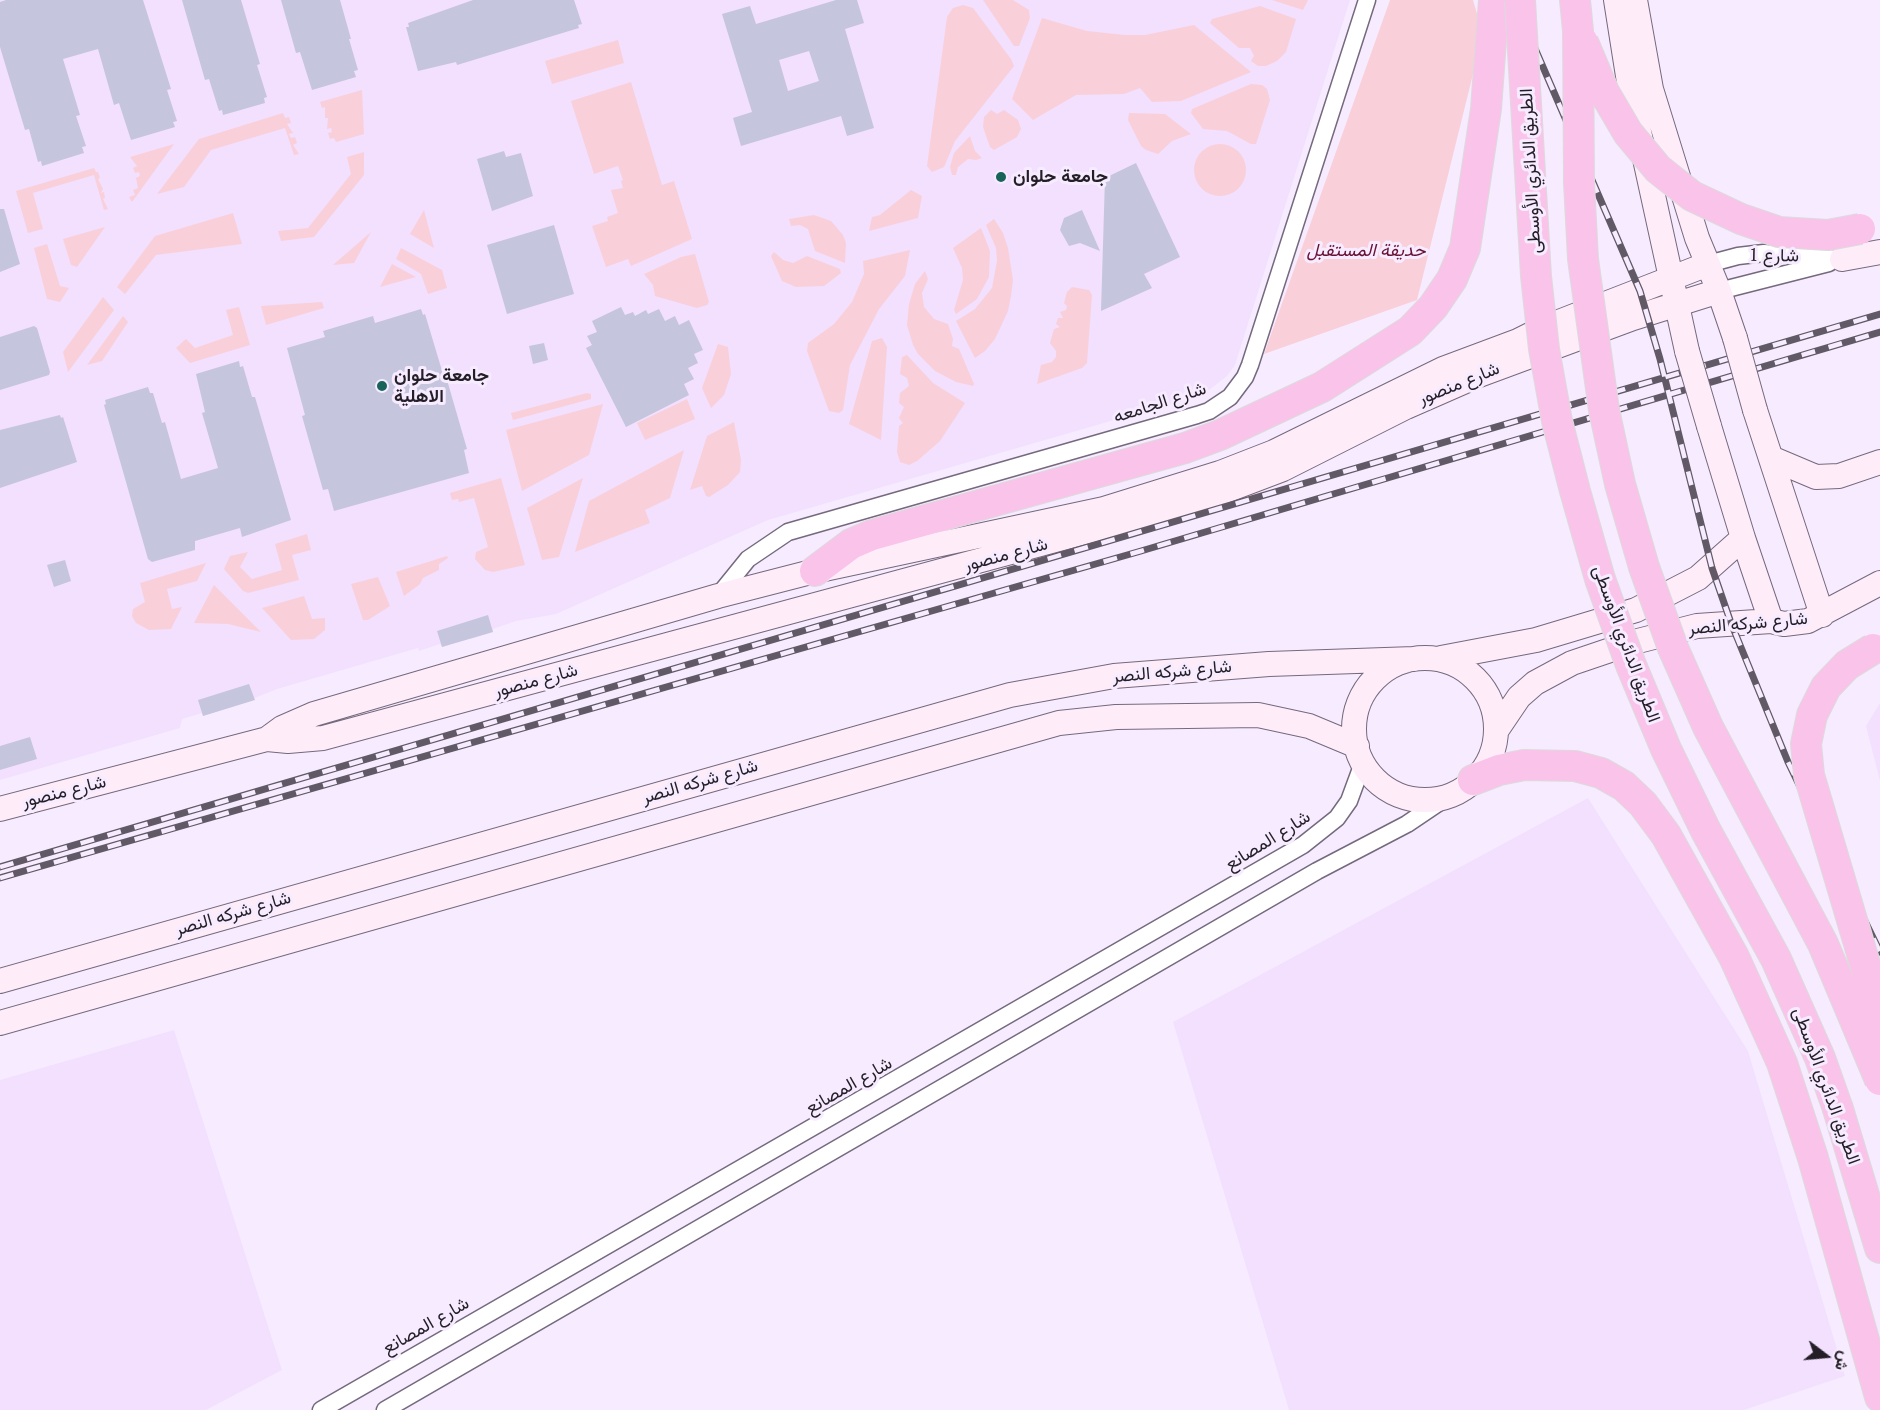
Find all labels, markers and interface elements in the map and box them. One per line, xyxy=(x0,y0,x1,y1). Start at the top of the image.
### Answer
street label: الطريق الدائري الأوسطى xyxy=(1516,88,1546,254)
place label: جامعة حلوان xyxy=(1013,166,1108,188)
marker: جامعة حلوان xyxy=(994,170,1008,184)
park label: حديقة المستقبل xyxy=(1307,240,1425,262)
street label: شارع 1 xyxy=(1749,245,1799,267)
street label: شارع منصور xyxy=(1415,358,1503,410)
place label: جامعة حلوان الاهلية xyxy=(394,365,489,407)
street label: شارع الجامعه xyxy=(1111,378,1209,428)
marker: جامعة حلوان الاهلية xyxy=(375,379,389,393)
street label: شارع منصور xyxy=(962,533,1050,577)
street label: الطريق الدائري الأوسطى xyxy=(1588,563,1664,725)
street label: شارع شركه النصر xyxy=(1687,608,1809,640)
street label: شارع شركه النصر xyxy=(1111,656,1233,688)
street label: شارع منصور xyxy=(492,659,580,703)
street label: شارع شركه النصر xyxy=(640,755,760,809)
street label: شارع منصور xyxy=(20,771,108,813)
street label: شارع المصانع xyxy=(1221,806,1315,876)
street label: شارع شركه النصر xyxy=(173,887,293,941)
street label: الطريق الدائري الأوسطى xyxy=(1788,1005,1864,1167)
street label: شارع المصانع xyxy=(802,1053,896,1119)
street label: شارع المصانع xyxy=(379,1293,473,1359)
north arrow xyxy=(1796,1326,1856,1386)
text: ش xyxy=(1830,1349,1857,1373)

